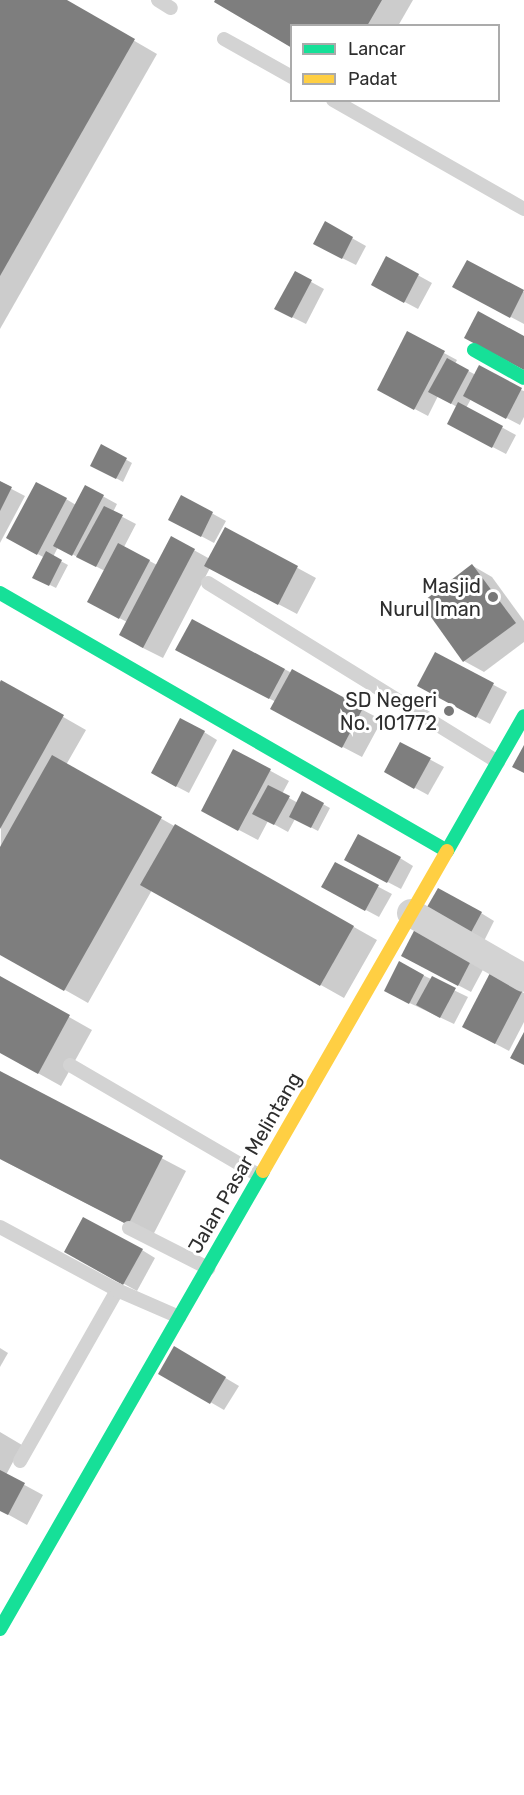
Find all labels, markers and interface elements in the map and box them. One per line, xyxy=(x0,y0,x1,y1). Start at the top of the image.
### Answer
legend xyxy=(290,24,500,102)
text: Lancar xyxy=(348,38,406,60)
text: Padat xyxy=(348,68,397,90)
place label: Masjid Nurul Iman xyxy=(379,574,481,621)
marker: Masjid Nurul Iman xyxy=(486,590,500,604)
place label: SD Negeri No. 101772 xyxy=(340,688,437,735)
marker: SD Negeri No. 101772 xyxy=(442,704,456,718)
street label: Jalan Pasar Melintang xyxy=(183,1068,307,1258)

